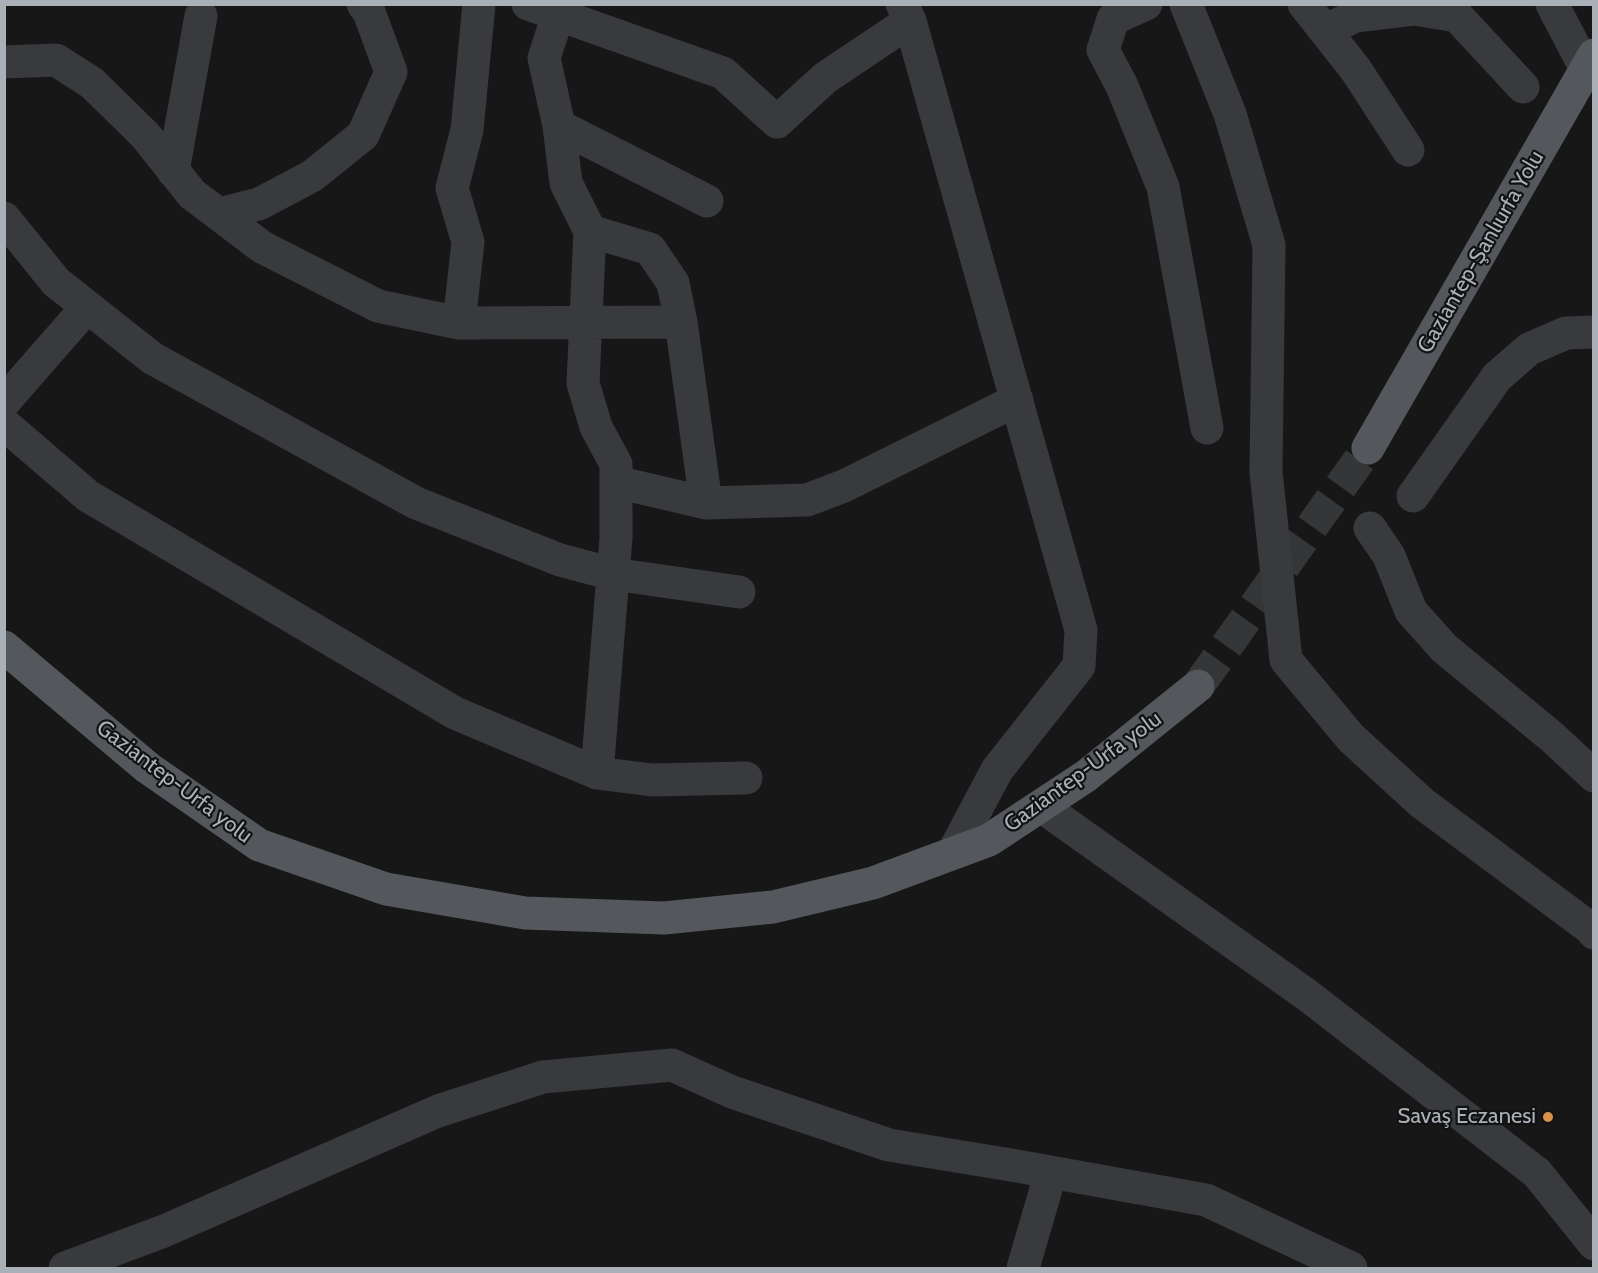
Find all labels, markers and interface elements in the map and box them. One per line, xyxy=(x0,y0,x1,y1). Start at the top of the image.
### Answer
street label: Gaziantep-Şanlıurfa Yolu xyxy=(1412,146,1550,358)
street label: Gaziantep-Urfa yolu xyxy=(999,706,1167,838)
street label: Gaziantep-Urfa yolu xyxy=(91,715,257,849)
place label: Savaş Eczanesi xyxy=(1398,1104,1536,1130)
marker: Savaş Eczanesi xyxy=(1541,1110,1555,1124)

